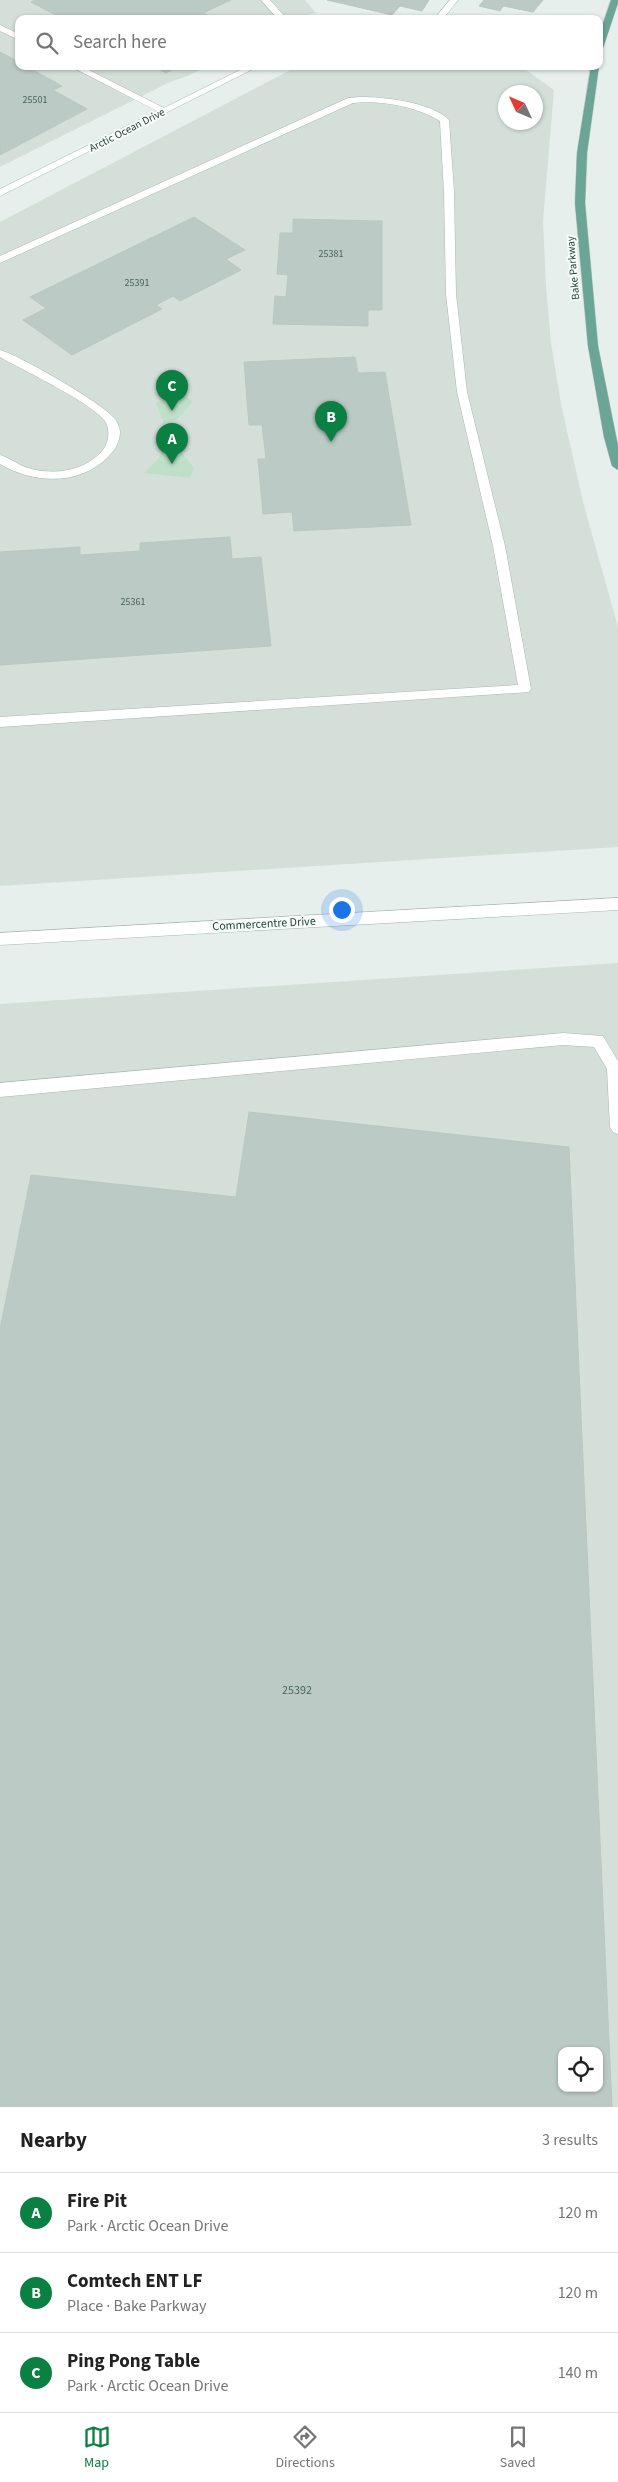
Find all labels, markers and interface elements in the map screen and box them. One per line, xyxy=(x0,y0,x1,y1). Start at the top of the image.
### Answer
search box xyxy=(15,15,603,70)
icon: search xyxy=(33,29,61,57)
text: Search here xyxy=(73,29,167,56)
north arrow xyxy=(498,85,543,130)
house number: 25501 xyxy=(23,93,47,107)
street label: Arctic Ocean Drive xyxy=(87,104,168,156)
street label: Bake Parkway xyxy=(563,235,583,301)
house number: 25381 xyxy=(319,247,343,261)
house number: 25391 xyxy=(125,276,149,290)
pin: C xyxy=(156,370,188,411)
pin: B xyxy=(315,401,347,442)
pin: A xyxy=(156,423,188,464)
house number: 25361 xyxy=(121,595,145,609)
your location xyxy=(329,897,355,923)
street label: Commercentre Drive xyxy=(212,913,316,935)
house number: 25392 xyxy=(282,1682,312,1699)
map controls xyxy=(558,2047,603,2092)
button: locate xyxy=(558,2047,603,2092)
text: Nearby xyxy=(20,2125,87,2155)
text: 3 results xyxy=(542,2129,598,2151)
text: Fire Pit xyxy=(67,2188,127,2215)
text: A xyxy=(31,2202,41,2224)
text: 120 m xyxy=(558,2202,598,2224)
text: Park · Arctic Ocean Drive xyxy=(67,2215,228,2237)
text: Comtech ENT LF xyxy=(67,2268,202,2295)
text: B xyxy=(31,2282,41,2304)
text: 120 m xyxy=(558,2282,598,2304)
text: Place · Bake Parkway xyxy=(67,2295,207,2317)
text: Ping Pong Table xyxy=(67,2348,200,2375)
text: C xyxy=(31,2362,41,2384)
text: 140 m xyxy=(558,2362,598,2384)
text: Park · Arctic Ocean Drive xyxy=(67,2375,228,2397)
tab: Map xyxy=(83,2423,111,2473)
tab: Directions xyxy=(276,2423,335,2473)
tab: Saved xyxy=(500,2423,535,2473)

